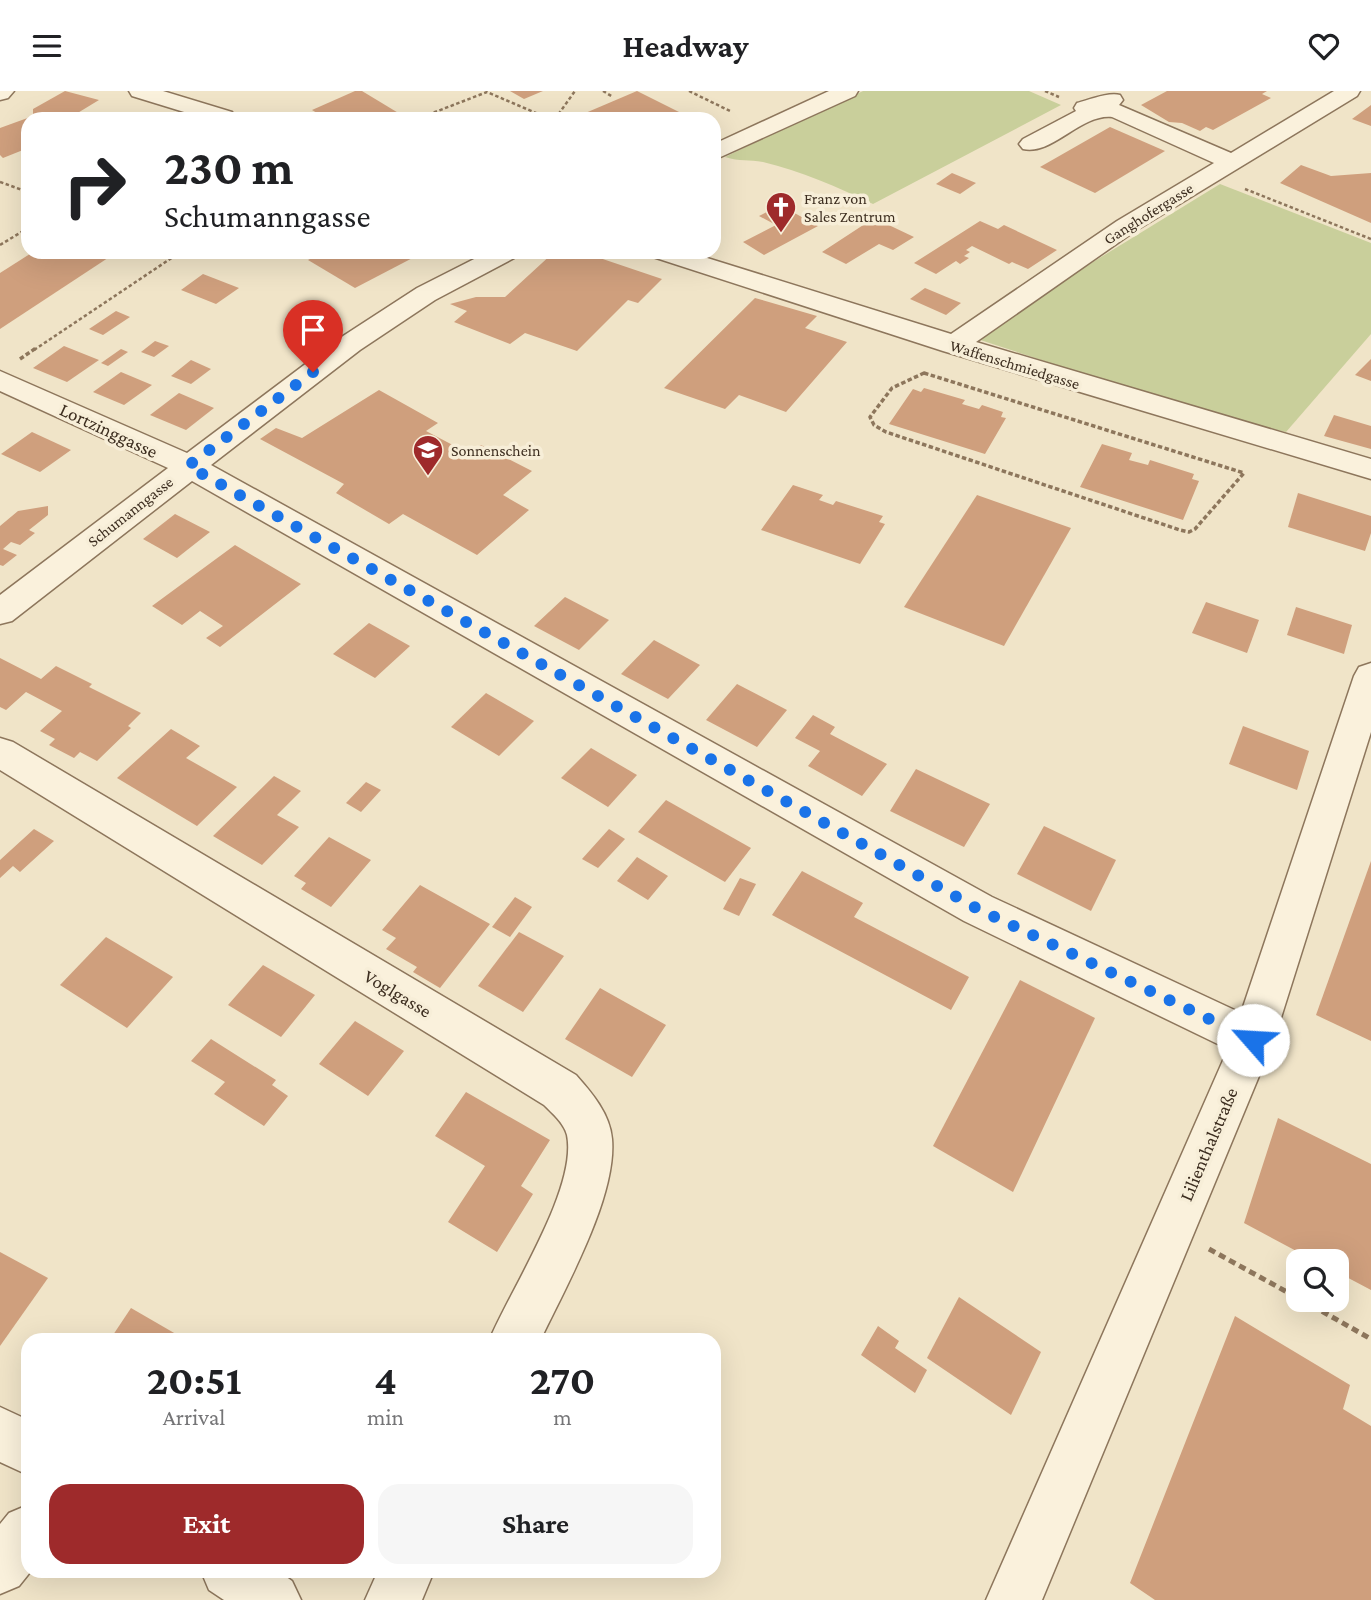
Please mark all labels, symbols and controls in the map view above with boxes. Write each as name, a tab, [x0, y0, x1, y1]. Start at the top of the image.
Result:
icon: menu	[28, 27, 66, 65]
icon: heart	[1305, 27, 1343, 65]
text: Headway	[623, 28, 748, 64]
icon: right	[49, 140, 140, 231]
text: 230 m	[164, 140, 294, 195]
street label: Ganghofergasse	[1100, 179, 1197, 249]
church icon: Franz von Sales Zentrum	[764, 190, 798, 234]
place label: Franz von Sales Zentrum	[804, 190, 896, 225]
text: Schumanngasse	[164, 198, 370, 234]
pin	[283, 300, 343, 372]
icon: arrive	[294, 311, 332, 349]
street label: Waffenschmiedgasse	[948, 337, 1082, 393]
street label: Lortzinggasse	[57, 399, 161, 462]
school or university icon: Sonnenschein	[411, 433, 445, 477]
place label: Sonnenschein	[451, 442, 541, 459]
street label: Schumanngasse	[84, 473, 177, 551]
street label: Voglgasse	[360, 965, 435, 1022]
position arrow	[1216, 1003, 1290, 1077]
street label: Lilienthalstraße	[1175, 1084, 1242, 1204]
map controls	[1286, 1249, 1349, 1312]
button: search	[1286, 1249, 1349, 1312]
text: 20:51	[147, 1356, 241, 1403]
text: 4	[374, 1356, 397, 1403]
text: 270	[530, 1356, 595, 1403]
text: Arrival	[163, 1404, 225, 1430]
text: min	[367, 1404, 404, 1430]
text: m	[553, 1404, 572, 1430]
button: Exit	[49, 1484, 364, 1564]
button: Share	[378, 1484, 693, 1564]

